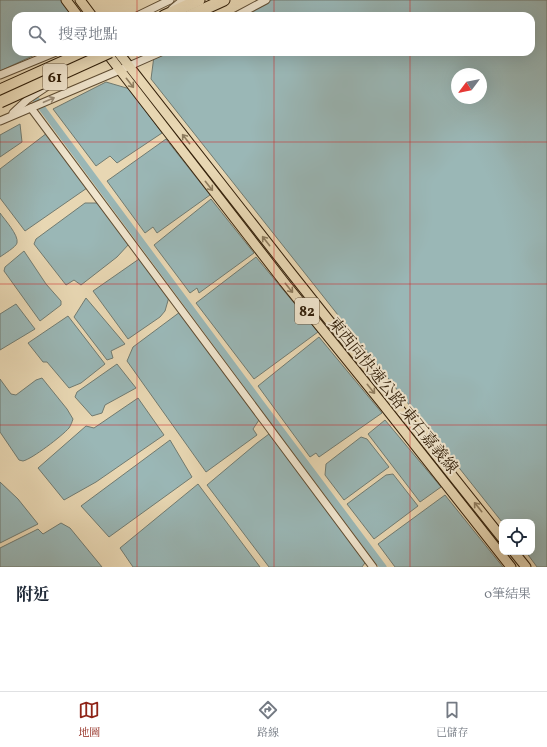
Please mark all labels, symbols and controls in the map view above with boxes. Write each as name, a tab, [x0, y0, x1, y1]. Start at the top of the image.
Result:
search box	[12, 12, 535, 56]
icon: search	[26, 23, 48, 45]
text: 搜尋地點	[58, 25, 118, 46]
road number: 61	[43, 64, 67, 90]
north arrow	[451, 68, 487, 104]
one-way arrow	[126, 77, 134, 88]
one-way arrow	[42, 96, 54, 104]
one-way arrow	[181, 133, 190, 144]
one-way arrow	[205, 180, 214, 191]
one-way arrow	[261, 236, 270, 247]
one-way arrow	[285, 283, 293, 294]
road number: 82	[295, 298, 319, 324]
street label: 東西向快速公路 東石嘉義線	[322, 313, 462, 479]
one-way arrow	[366, 384, 375, 395]
one-way arrow	[473, 502, 482, 513]
map controls	[499, 519, 535, 555]
button: locate	[499, 519, 535, 555]
text: 附近	[16, 584, 50, 607]
text: 0筆結果	[484, 586, 531, 604]
tab: 地圖	[78, 699, 100, 741]
tab: 路線	[257, 699, 279, 741]
tab: 已儲存	[436, 699, 469, 741]

